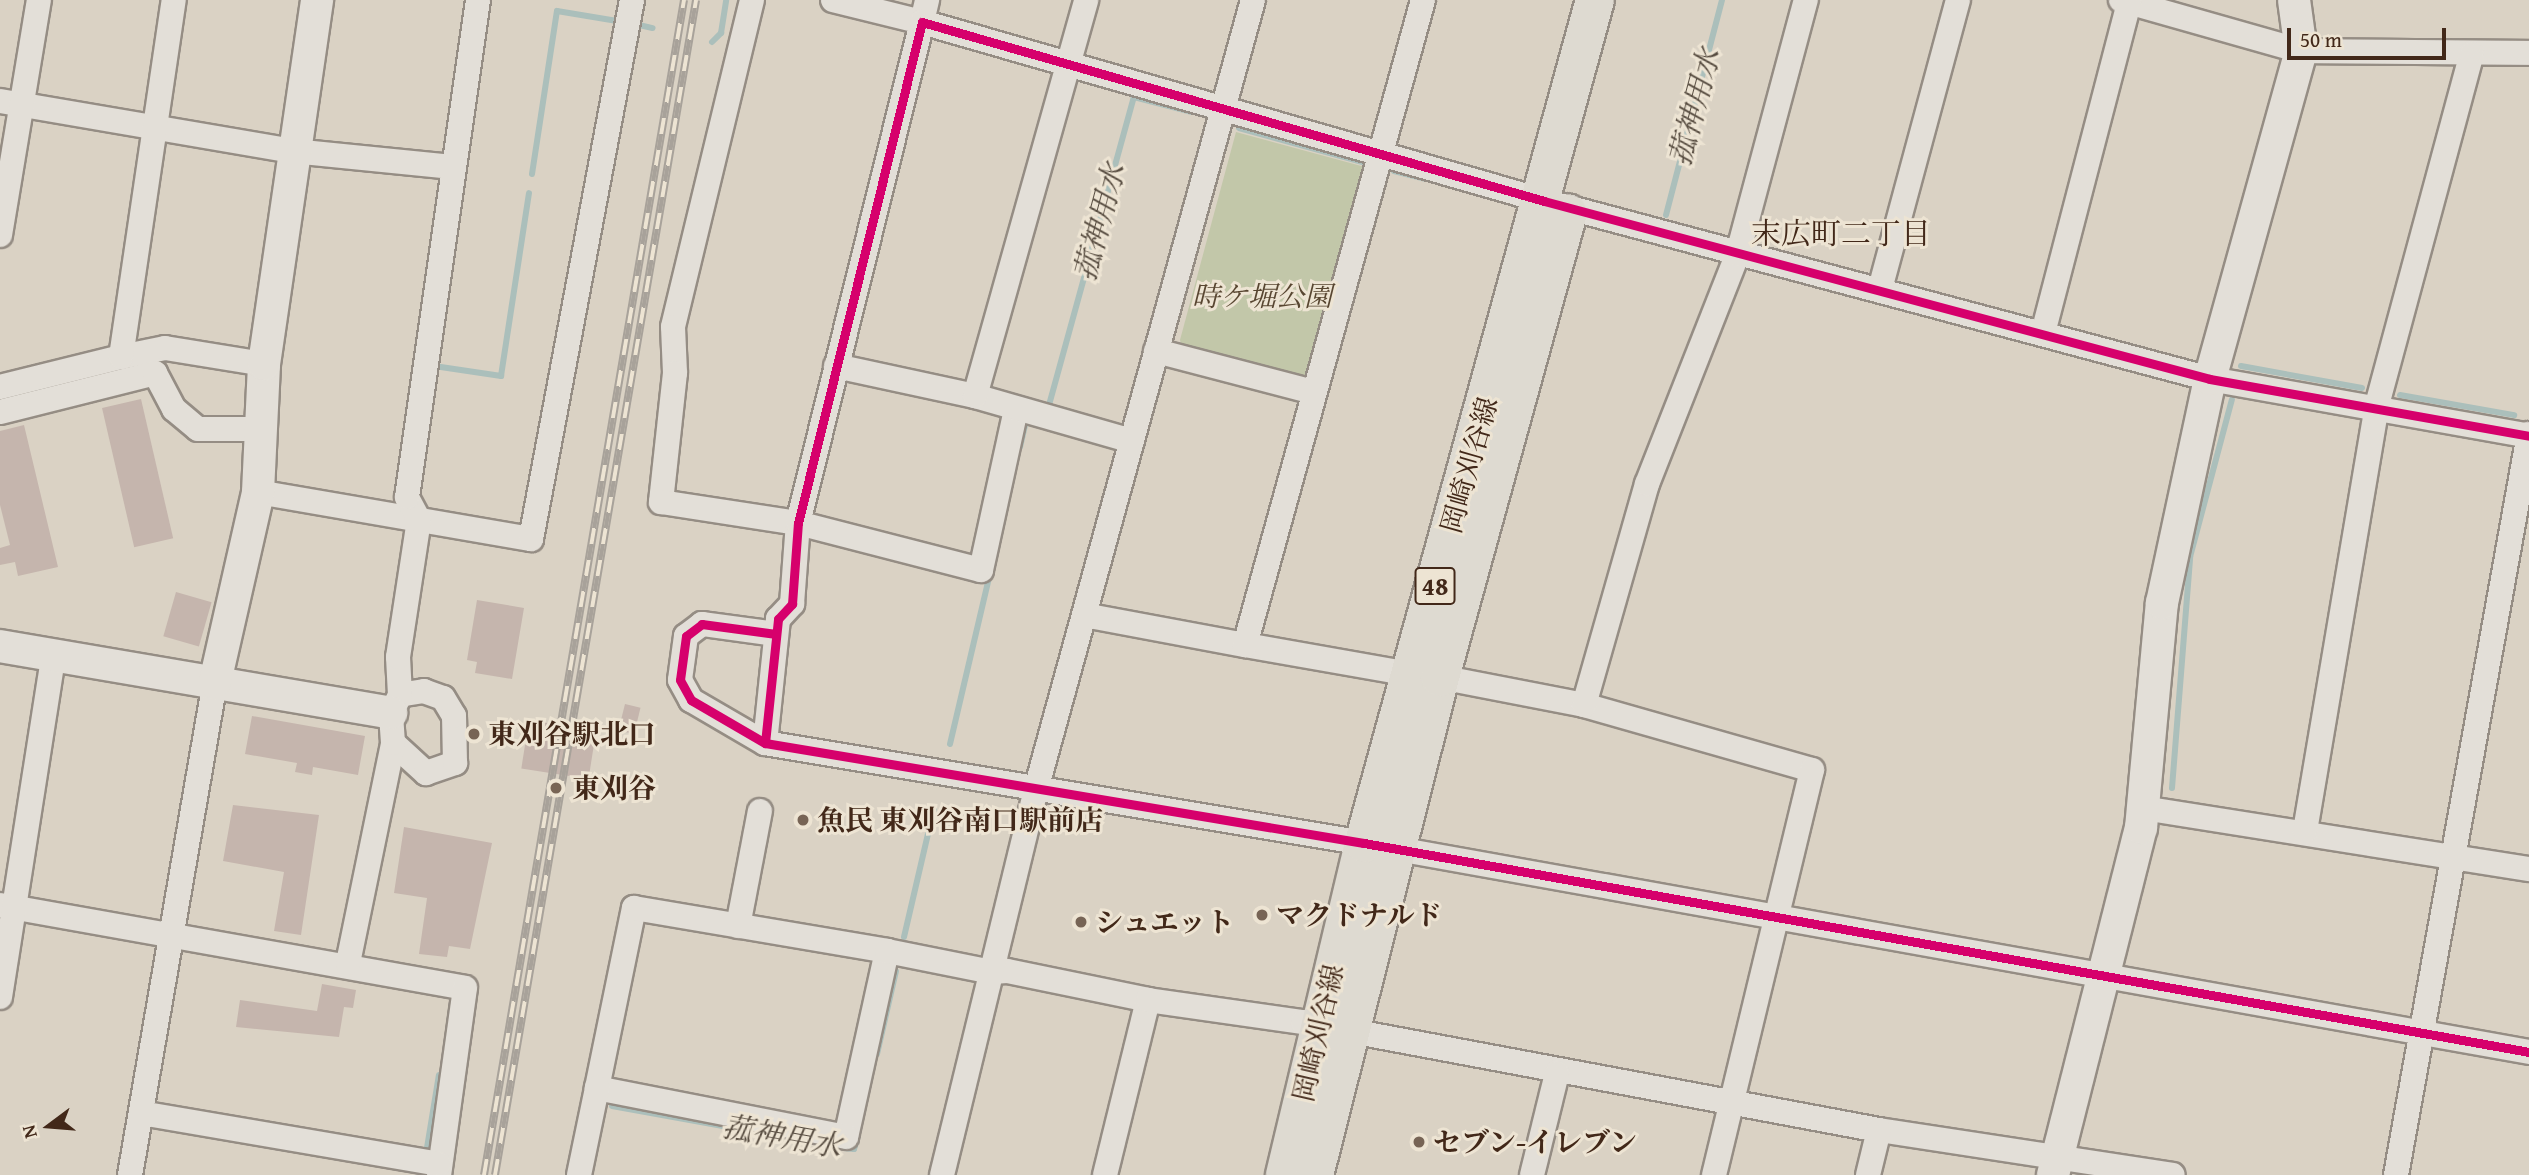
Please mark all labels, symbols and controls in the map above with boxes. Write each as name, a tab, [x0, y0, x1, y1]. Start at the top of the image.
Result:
scale bar	[2291, 14, 2450, 58]
text: 50 m	[2300, 24, 2342, 55]
water label: 菰神用水	[1661, 44, 1727, 170]
water label: 菰神用水	[1066, 159, 1132, 285]
district label: 末広町二丁目	[1751, 215, 1931, 251]
park label: 時ケ堀公園	[1192, 279, 1332, 313]
street label: 岡崎刈谷線	[1434, 393, 1504, 537]
road number: 48	[1414, 564, 1456, 608]
place label: 東刈谷駅北口	[488, 717, 656, 751]
marker: 東刈谷駅北口	[466, 726, 482, 742]
place label: 東刈谷	[572, 771, 656, 805]
marker: 東刈谷	[546, 778, 566, 798]
place label: 魚民 東刈谷南口駅前店	[817, 803, 1103, 837]
marker: 魚民 東刈谷南口駅前店	[795, 812, 811, 828]
place label: マクドナルド	[1276, 898, 1444, 932]
place label: シュエット	[1095, 905, 1235, 939]
marker: マクドナルド	[1254, 907, 1270, 923]
marker: シュエット	[1073, 914, 1089, 930]
street label: 岡崎刈谷線	[1286, 961, 1350, 1105]
north arrow	[14, 1091, 84, 1161]
water label: 菰神用水	[720, 1108, 844, 1164]
text: N	[14, 1122, 44, 1142]
place label: セブン-イレブン	[1433, 1125, 1639, 1159]
marker: セブン-イレブン	[1411, 1134, 1427, 1150]

